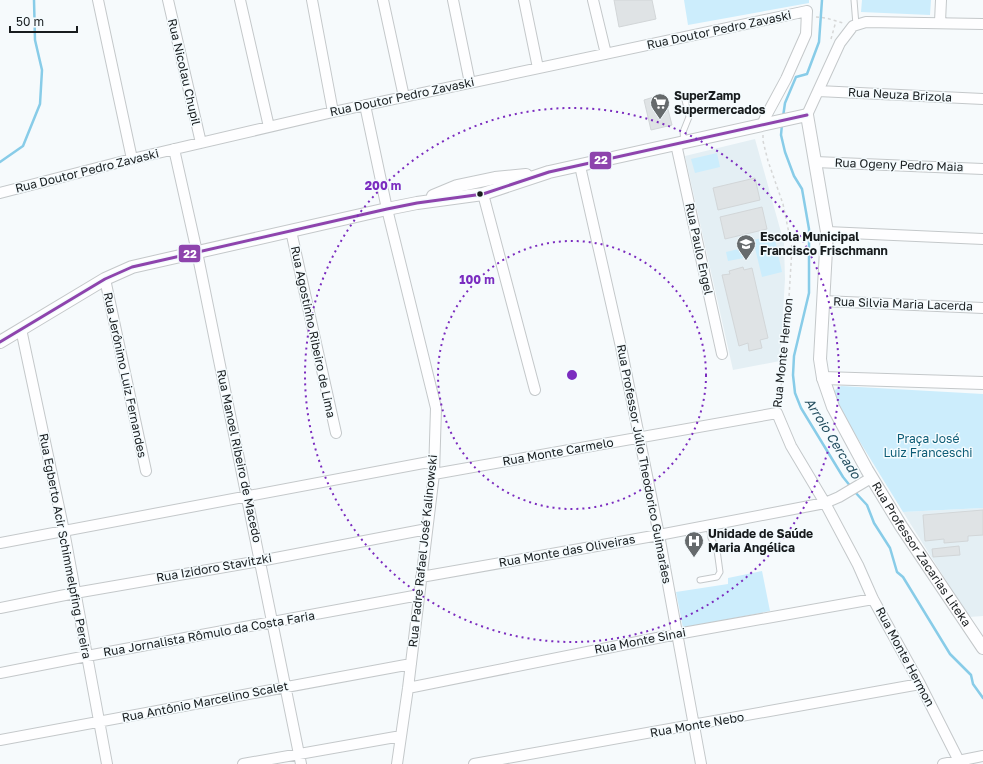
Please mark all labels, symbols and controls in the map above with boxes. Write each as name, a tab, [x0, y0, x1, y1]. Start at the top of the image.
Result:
street label: Rua Doutor Pedro Zavaski	[645, 7, 793, 52]
scale bar	[10, 8, 77, 34]
text: 50 m	[16, 14, 44, 29]
street label: Rua Nicolau Chupil	[165, 17, 204, 127]
street label: Rua Doutor Pedro Zavaski	[328, 74, 476, 119]
street label: Rua Neuza Brizola	[848, 84, 952, 105]
place label: SuperZamp Supermercados	[674, 88, 766, 117]
supermarket icon: SuperZamp Supermercados	[649, 92, 671, 120]
street label: Rua Doutor Pedro Zavaski	[13, 145, 160, 196]
line badge: 22	[589, 151, 612, 170]
text: 22	[594, 153, 608, 166]
street label: Rua Ogeny Pedro Maia	[834, 155, 964, 174]
text: 200 m	[365, 178, 401, 193]
unlabelled marker	[475, 189, 485, 199]
street label: Rua Paulo Engel	[682, 202, 717, 296]
place label: Escola Municipal Francisco Frischmann	[760, 229, 888, 258]
school or university icon: Escola Municipal Francisco Frischmann	[735, 233, 757, 261]
line badge: 22	[178, 244, 201, 263]
street label: Rua Agostinho Ribeiro de Lima	[288, 245, 339, 419]
text: 22	[183, 247, 197, 260]
text: 100 m	[459, 272, 495, 287]
street label: Rua Jerônimo Luiz Fernandes	[101, 291, 150, 459]
street label: Rua Silvia Maria Lacerda	[833, 294, 973, 313]
street label: Rua Monte Hermon	[769, 297, 796, 409]
street label: Rua Professor Júlio Theodorico Guimarães	[614, 343, 675, 585]
street label: Rua Manoel Ribeiro de Macedo	[214, 368, 265, 544]
centre of rings	[565, 368, 579, 382]
water label: Arroio Cercado	[802, 394, 865, 483]
park label: Praça José Luiz Franceschi	[883, 431, 973, 460]
street label: Rua Egberto Acir Schimmelpfing Pereira	[36, 432, 95, 660]
street label: Rua Monte Carmelo	[501, 434, 615, 469]
street label: Rua Padre Rafael José Kalinowski	[405, 454, 440, 648]
street label: Rua Professor Zacarias Liteka	[869, 479, 974, 629]
place label: Unidade de Saúde Maria Angélica	[708, 526, 813, 555]
hospital icon: Unidade de Saúde Maria Angélica	[683, 530, 705, 558]
street label: Rua Monte das Oliveiras	[497, 531, 636, 570]
street label: Rua Izidoro Stavitzki	[155, 550, 273, 585]
street label: Rua Monte Hermon	[873, 604, 938, 709]
street label: Rua Jornalista Rômulo da Costa Faria	[102, 607, 316, 660]
street label: Rua Monte Sinai	[593, 624, 687, 657]
street label: Rua Antônio Marcelino Scalet	[120, 678, 290, 725]
street label: Rua Monte Nebo	[649, 709, 745, 740]

